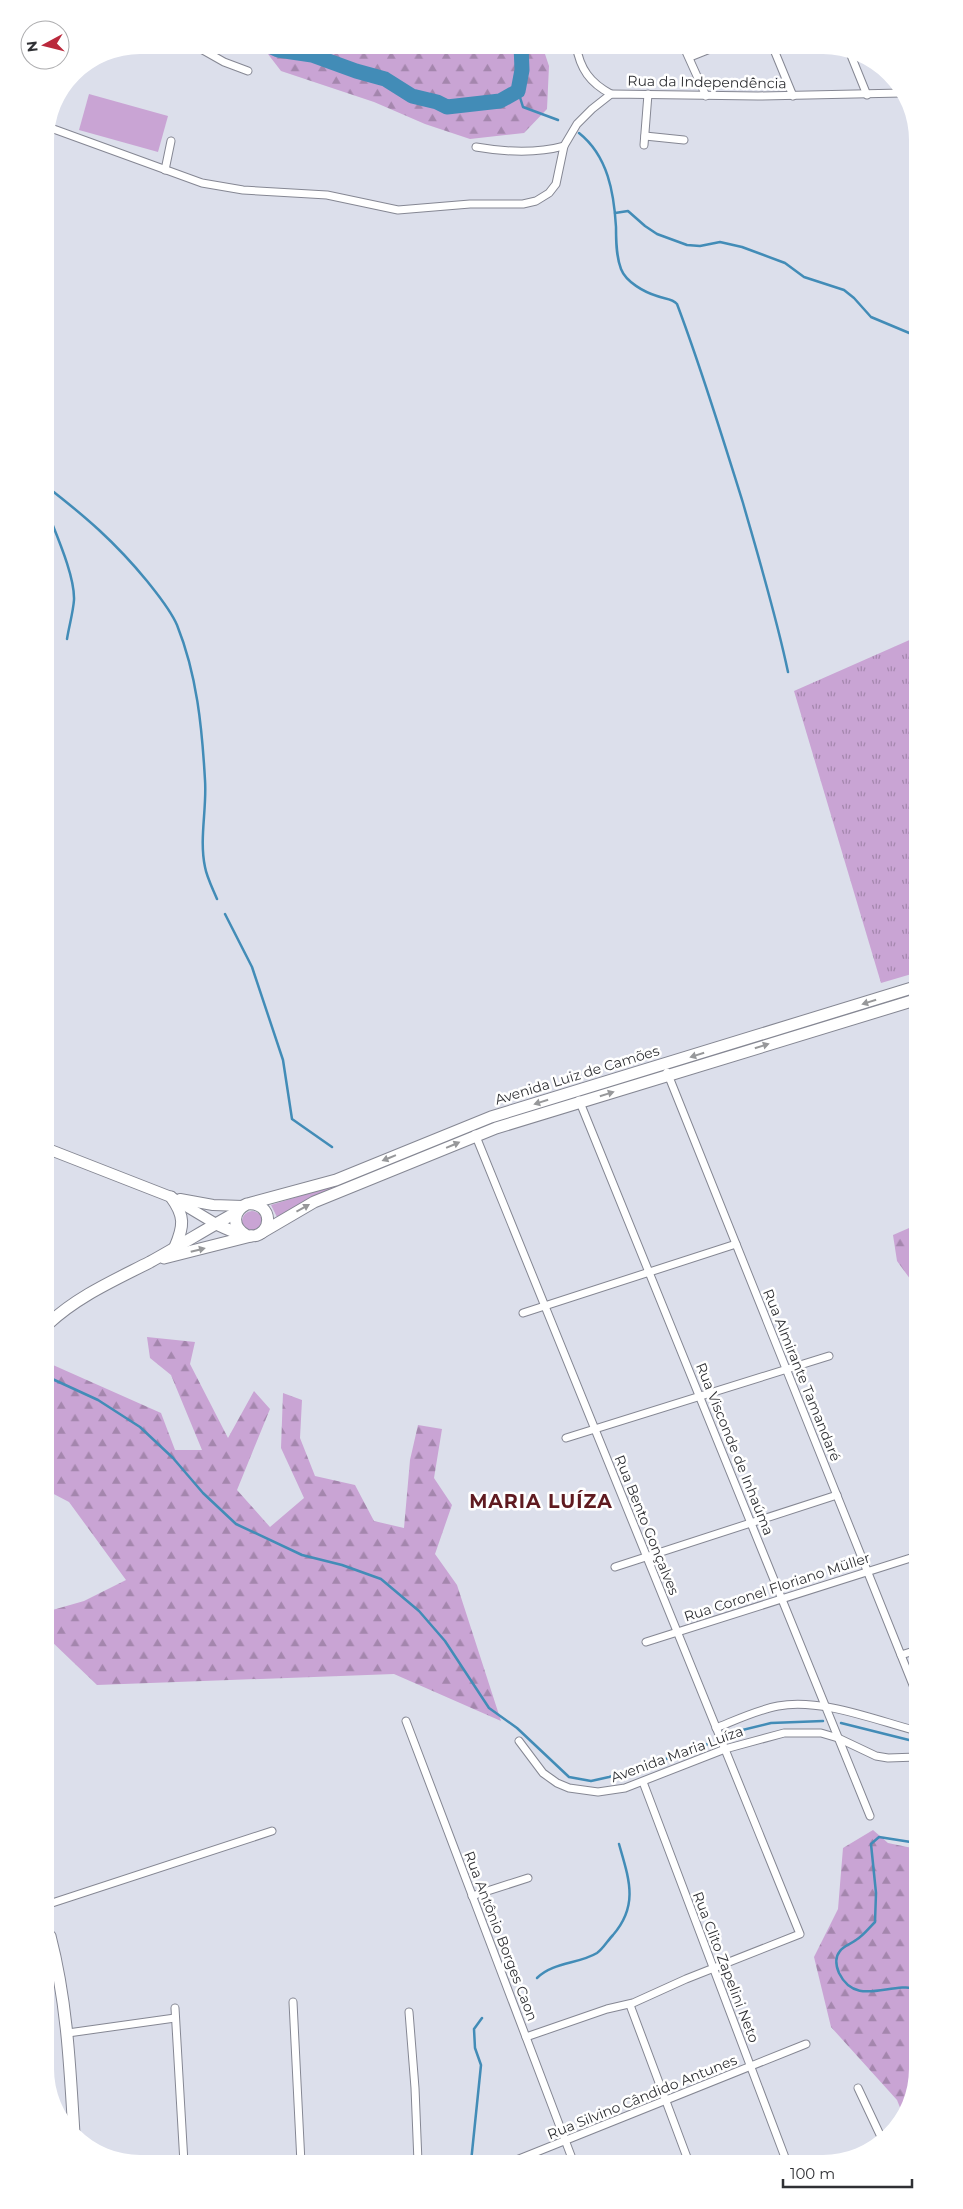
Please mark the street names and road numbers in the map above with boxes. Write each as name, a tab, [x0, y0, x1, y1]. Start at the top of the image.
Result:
street label: Rua da Independência	[627, 72, 787, 92]
street label: Avenida Luiz de Camões	[493, 1041, 662, 1109]
street label: Rua Almirante Tamandaré	[759, 1286, 845, 1464]
street label: Rua Visconde de Inhaúma	[692, 1360, 778, 1538]
street label: Rua Bento Gonçalves	[611, 1452, 683, 1598]
street label: Rua Coronel Floriano Müller	[682, 1548, 873, 1626]
street label: Avenida Maria Luíza	[608, 1722, 746, 1786]
street label: Rua Antônio Borges Caon	[460, 1849, 542, 2023]
street label: Rua Clito Zapelini Neto	[689, 1889, 763, 2045]
street label: Rua Silvino Cândido Antunes	[545, 2051, 740, 2143]

